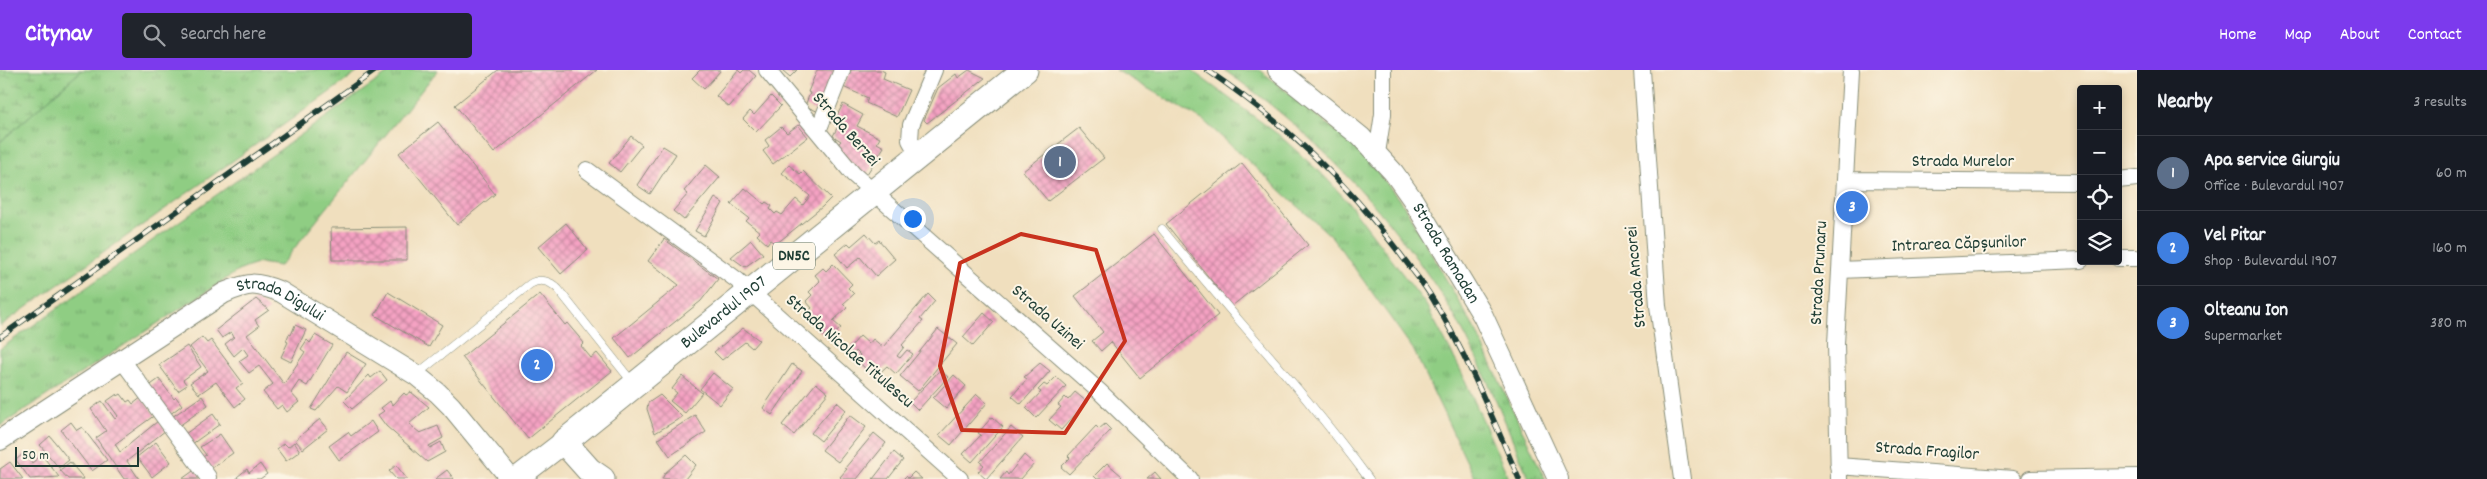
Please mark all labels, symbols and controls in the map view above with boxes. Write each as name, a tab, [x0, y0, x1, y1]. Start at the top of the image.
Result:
search box	[122, 13, 472, 58]
text: Citynav	[25, 18, 92, 52]
icon: search	[140, 21, 168, 49]
text: Search here	[180, 22, 266, 49]
text: Home	[2219, 23, 2256, 48]
text: Map	[2284, 23, 2312, 48]
text: About	[2340, 23, 2380, 48]
text: Contact	[2408, 23, 2462, 48]
map controls	[2077, 85, 2122, 265]
button: +	[2077, 85, 2122, 130]
street label: Strada Berzei	[805, 87, 885, 173]
text: Nearby	[2157, 88, 2212, 118]
text: 3 results	[2413, 91, 2467, 114]
button: −	[2077, 130, 2122, 175]
pin: 1	[1044, 143, 1076, 181]
text: Apa service Giurgiu	[2204, 148, 2340, 175]
street label: Strada Murelor	[1912, 150, 2015, 175]
text: 1	[2171, 162, 2175, 185]
text: 60 m	[2436, 162, 2467, 185]
button: locate	[2077, 175, 2122, 220]
text: Office · Bulevardul 1907	[2204, 175, 2344, 198]
pin: 3	[1836, 188, 1868, 226]
street label: Strada Ramadan	[1405, 198, 1485, 309]
your location	[900, 206, 926, 232]
street label: Strada Prunaru	[1805, 220, 1835, 326]
button: layers	[2077, 220, 2122, 265]
text: Vel Pitar	[2204, 223, 2265, 250]
street label: Strada Ancorei	[1620, 225, 1654, 329]
street label: Intrarea Căpșunilor	[1891, 230, 2027, 260]
text: 2	[2170, 237, 2177, 260]
text: 160 m	[2432, 237, 2467, 260]
road number: DN5C	[773, 242, 815, 270]
text: Shop · Bulevardul 1907	[2204, 250, 2337, 273]
street label: Bulevardul 1907	[675, 270, 773, 355]
street label: Strada Digului	[233, 272, 329, 328]
street label: Strada Uzinei	[1005, 279, 1089, 357]
street label: Strada Nicolae Titulescu	[779, 289, 919, 415]
text: Olteanu Ion	[2204, 298, 2288, 325]
text: 3	[2169, 312, 2177, 335]
text: 380 m	[2430, 312, 2467, 335]
text: Supermarket	[2204, 325, 2282, 348]
pin: 2	[521, 346, 553, 384]
street label: Strada Fragilor	[1874, 436, 1980, 468]
scale bar	[15, 444, 139, 467]
text: 50 m	[22, 446, 49, 466]

